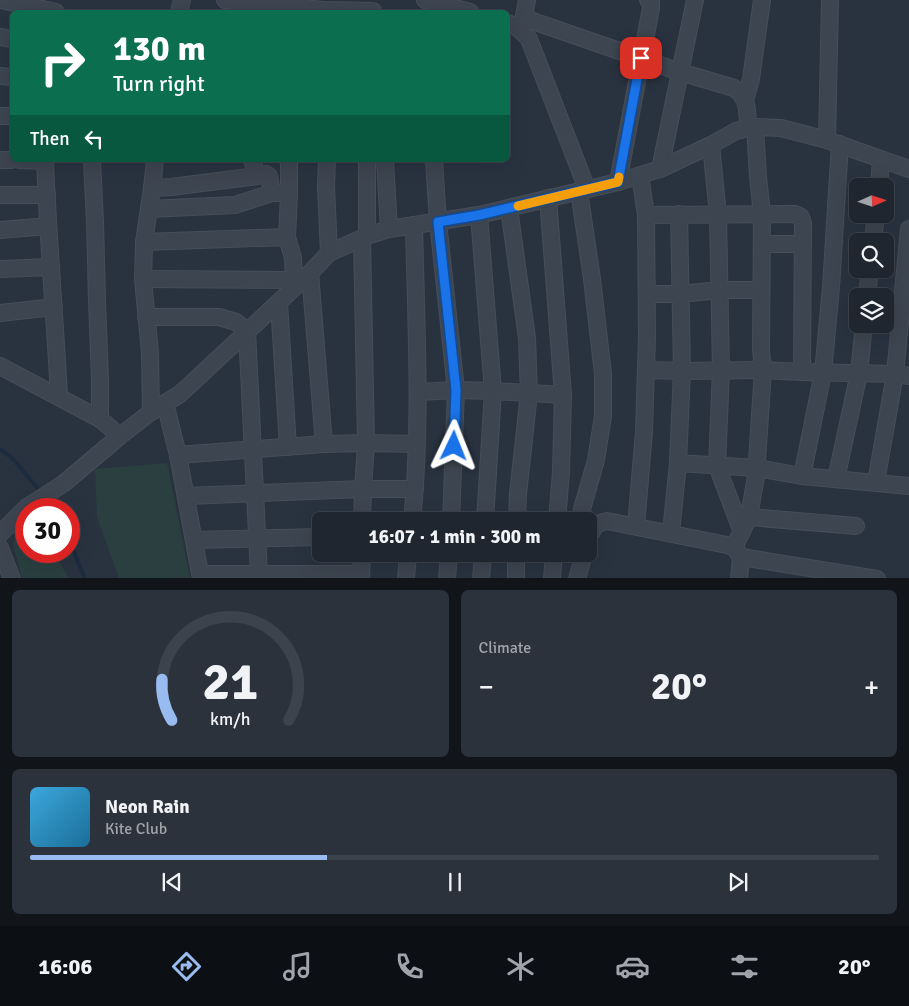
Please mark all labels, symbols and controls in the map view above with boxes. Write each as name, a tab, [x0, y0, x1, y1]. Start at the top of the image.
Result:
text: 130 m	[113, 27, 206, 70]
icon: right	[30, 30, 95, 95]
pin	[620, 37, 662, 79]
icon: arrive	[627, 44, 655, 72]
text: Turn right	[113, 70, 205, 97]
icon: left	[80, 125, 108, 153]
text: Then	[30, 127, 70, 151]
north arrow	[849, 178, 894, 222]
map controls	[849, 178, 894, 333]
button: search	[849, 233, 894, 278]
button: layers	[849, 288, 894, 333]
position arrow	[427, 419, 479, 471]
speed limit sign: 30	[15, 498, 80, 563]
text: 16:07 · 1 min · 300 m	[368, 525, 541, 549]
text: Climate	[479, 638, 531, 658]
text: 21	[202, 650, 258, 714]
text: 20°	[651, 663, 707, 710]
text: −	[479, 670, 494, 704]
text: +	[864, 670, 879, 704]
text: km/h	[210, 708, 250, 730]
text: Neon Rain	[105, 795, 190, 819]
text: Kite Club	[105, 819, 167, 839]
icon: previous	[158, 868, 186, 896]
icon: pause	[441, 868, 469, 896]
icon: next	[724, 868, 752, 896]
icon: directions	[169, 949, 204, 984]
icon: music	[280, 949, 315, 984]
icon: phone	[392, 949, 427, 984]
icon: climate	[503, 949, 538, 984]
icon: car	[615, 949, 650, 984]
icon: filters	[727, 949, 762, 984]
text: 16:06	[38, 953, 92, 980]
text: 20°	[838, 953, 871, 980]

